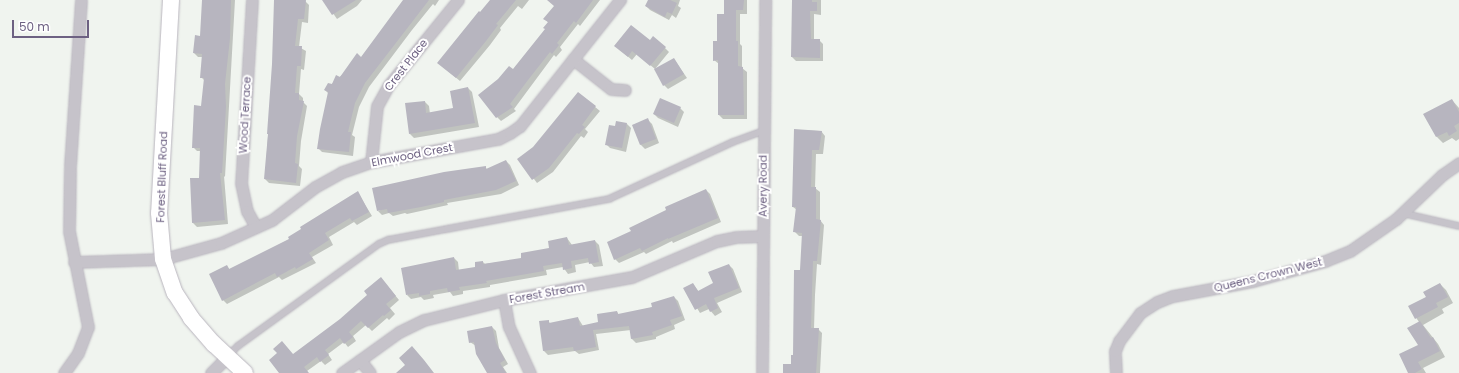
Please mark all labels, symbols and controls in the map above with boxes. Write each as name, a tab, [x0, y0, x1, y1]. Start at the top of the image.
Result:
scale bar	[14, 12, 91, 38]
text: 50 m	[19, 18, 50, 35]
street label: Crest Place	[382, 36, 430, 94]
street label: Wood Terrace	[236, 76, 254, 154]
street label: Forest Bluff Road	[154, 131, 170, 223]
street label: Elmwood Crest	[370, 141, 454, 169]
street label: Avery Road	[756, 155, 770, 217]
street label: Queens Crown West	[1213, 255, 1323, 295]
street label: Forest Stream	[508, 280, 586, 306]

